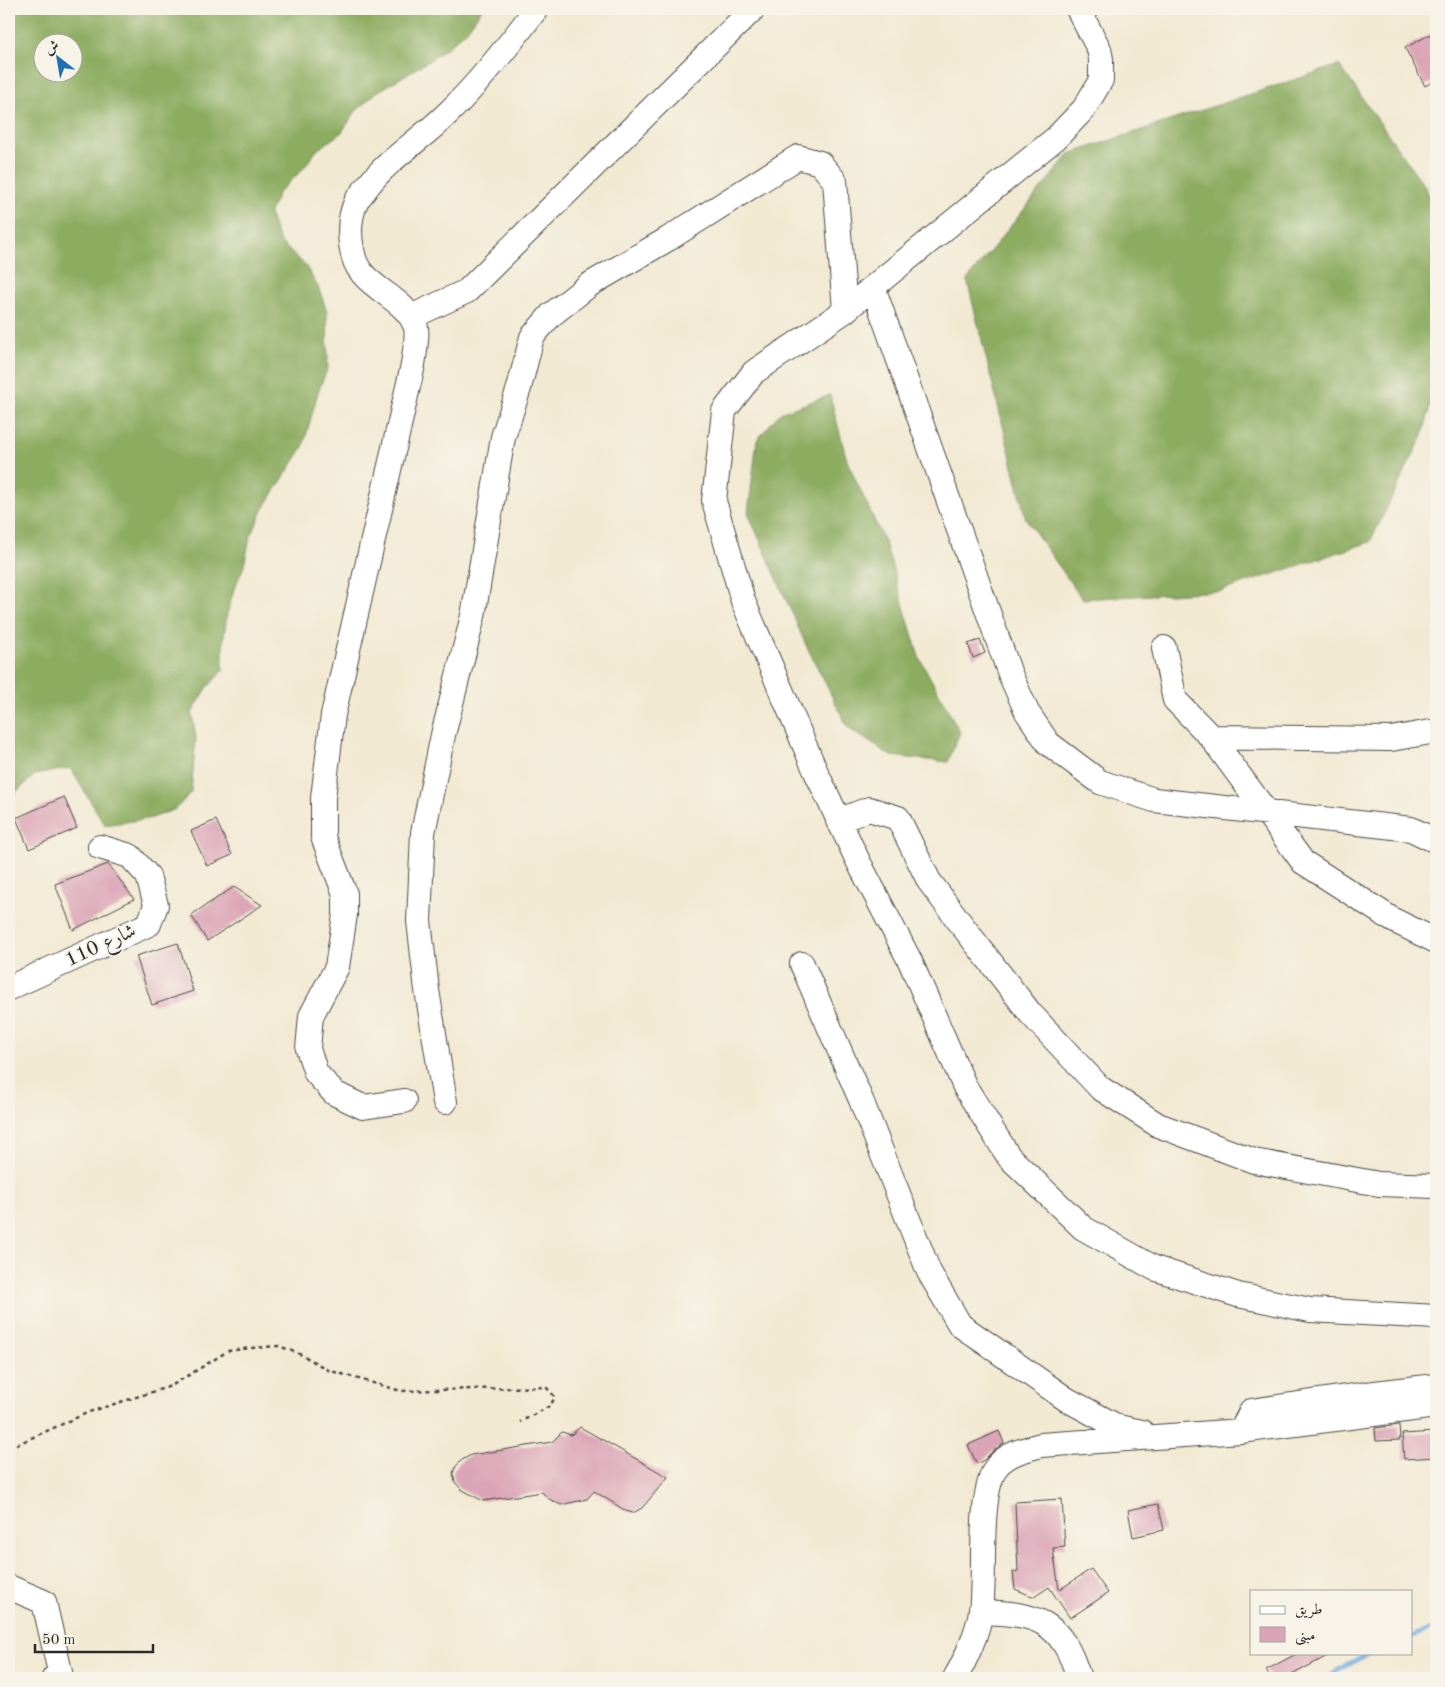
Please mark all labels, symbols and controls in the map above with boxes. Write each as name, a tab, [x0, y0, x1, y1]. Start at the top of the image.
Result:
north arrow	[32, 32, 82, 82]
text: ش	[42, 38, 61, 57]
street label: شارع 110	[63, 921, 142, 976]
legend	[1250, 1590, 1412, 1654]
text: طريق	[1295, 1603, 1322, 1619]
scale bar	[35, 1622, 152, 1654]
text: مبنى	[1295, 1629, 1315, 1646]
text: 50 m	[42, 1633, 76, 1648]

